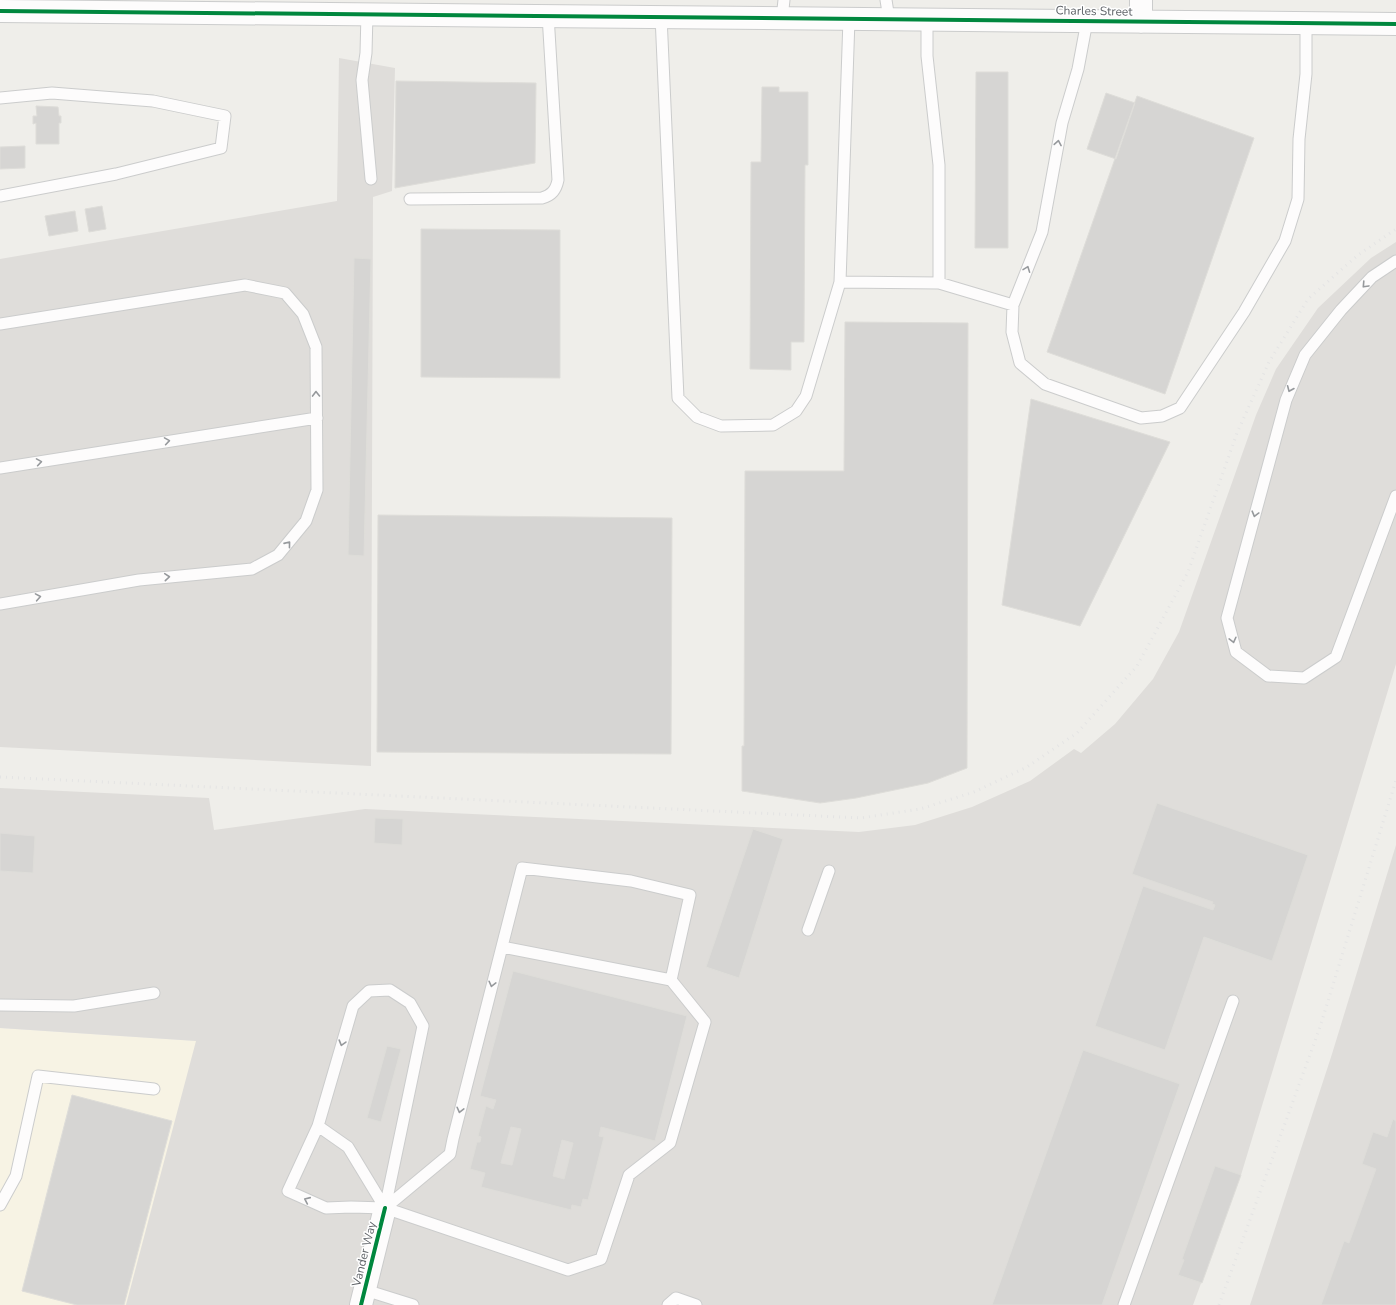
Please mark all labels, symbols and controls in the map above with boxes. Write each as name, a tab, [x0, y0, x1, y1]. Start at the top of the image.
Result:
street label: Charles Street	[1055, 2, 1133, 20]
one-way arrow	[1053, 140, 1062, 146]
one-way arrow	[1023, 265, 1031, 272]
one-way arrow	[1363, 280, 1370, 287]
one-way arrow	[1287, 386, 1295, 393]
one-way arrow	[312, 391, 320, 397]
one-way arrow	[164, 437, 170, 446]
one-way arrow	[35, 458, 42, 466]
one-way arrow	[1251, 510, 1260, 517]
one-way arrow	[283, 541, 290, 548]
one-way arrow	[164, 573, 170, 582]
one-way arrow	[35, 593, 42, 602]
one-way arrow	[1228, 636, 1237, 643]
one-way arrow	[489, 981, 497, 988]
one-way arrow	[338, 1040, 347, 1047]
one-way arrow	[456, 1107, 465, 1114]
one-way arrow	[304, 1197, 311, 1205]
street label: Vander Way	[348, 1219, 380, 1289]

